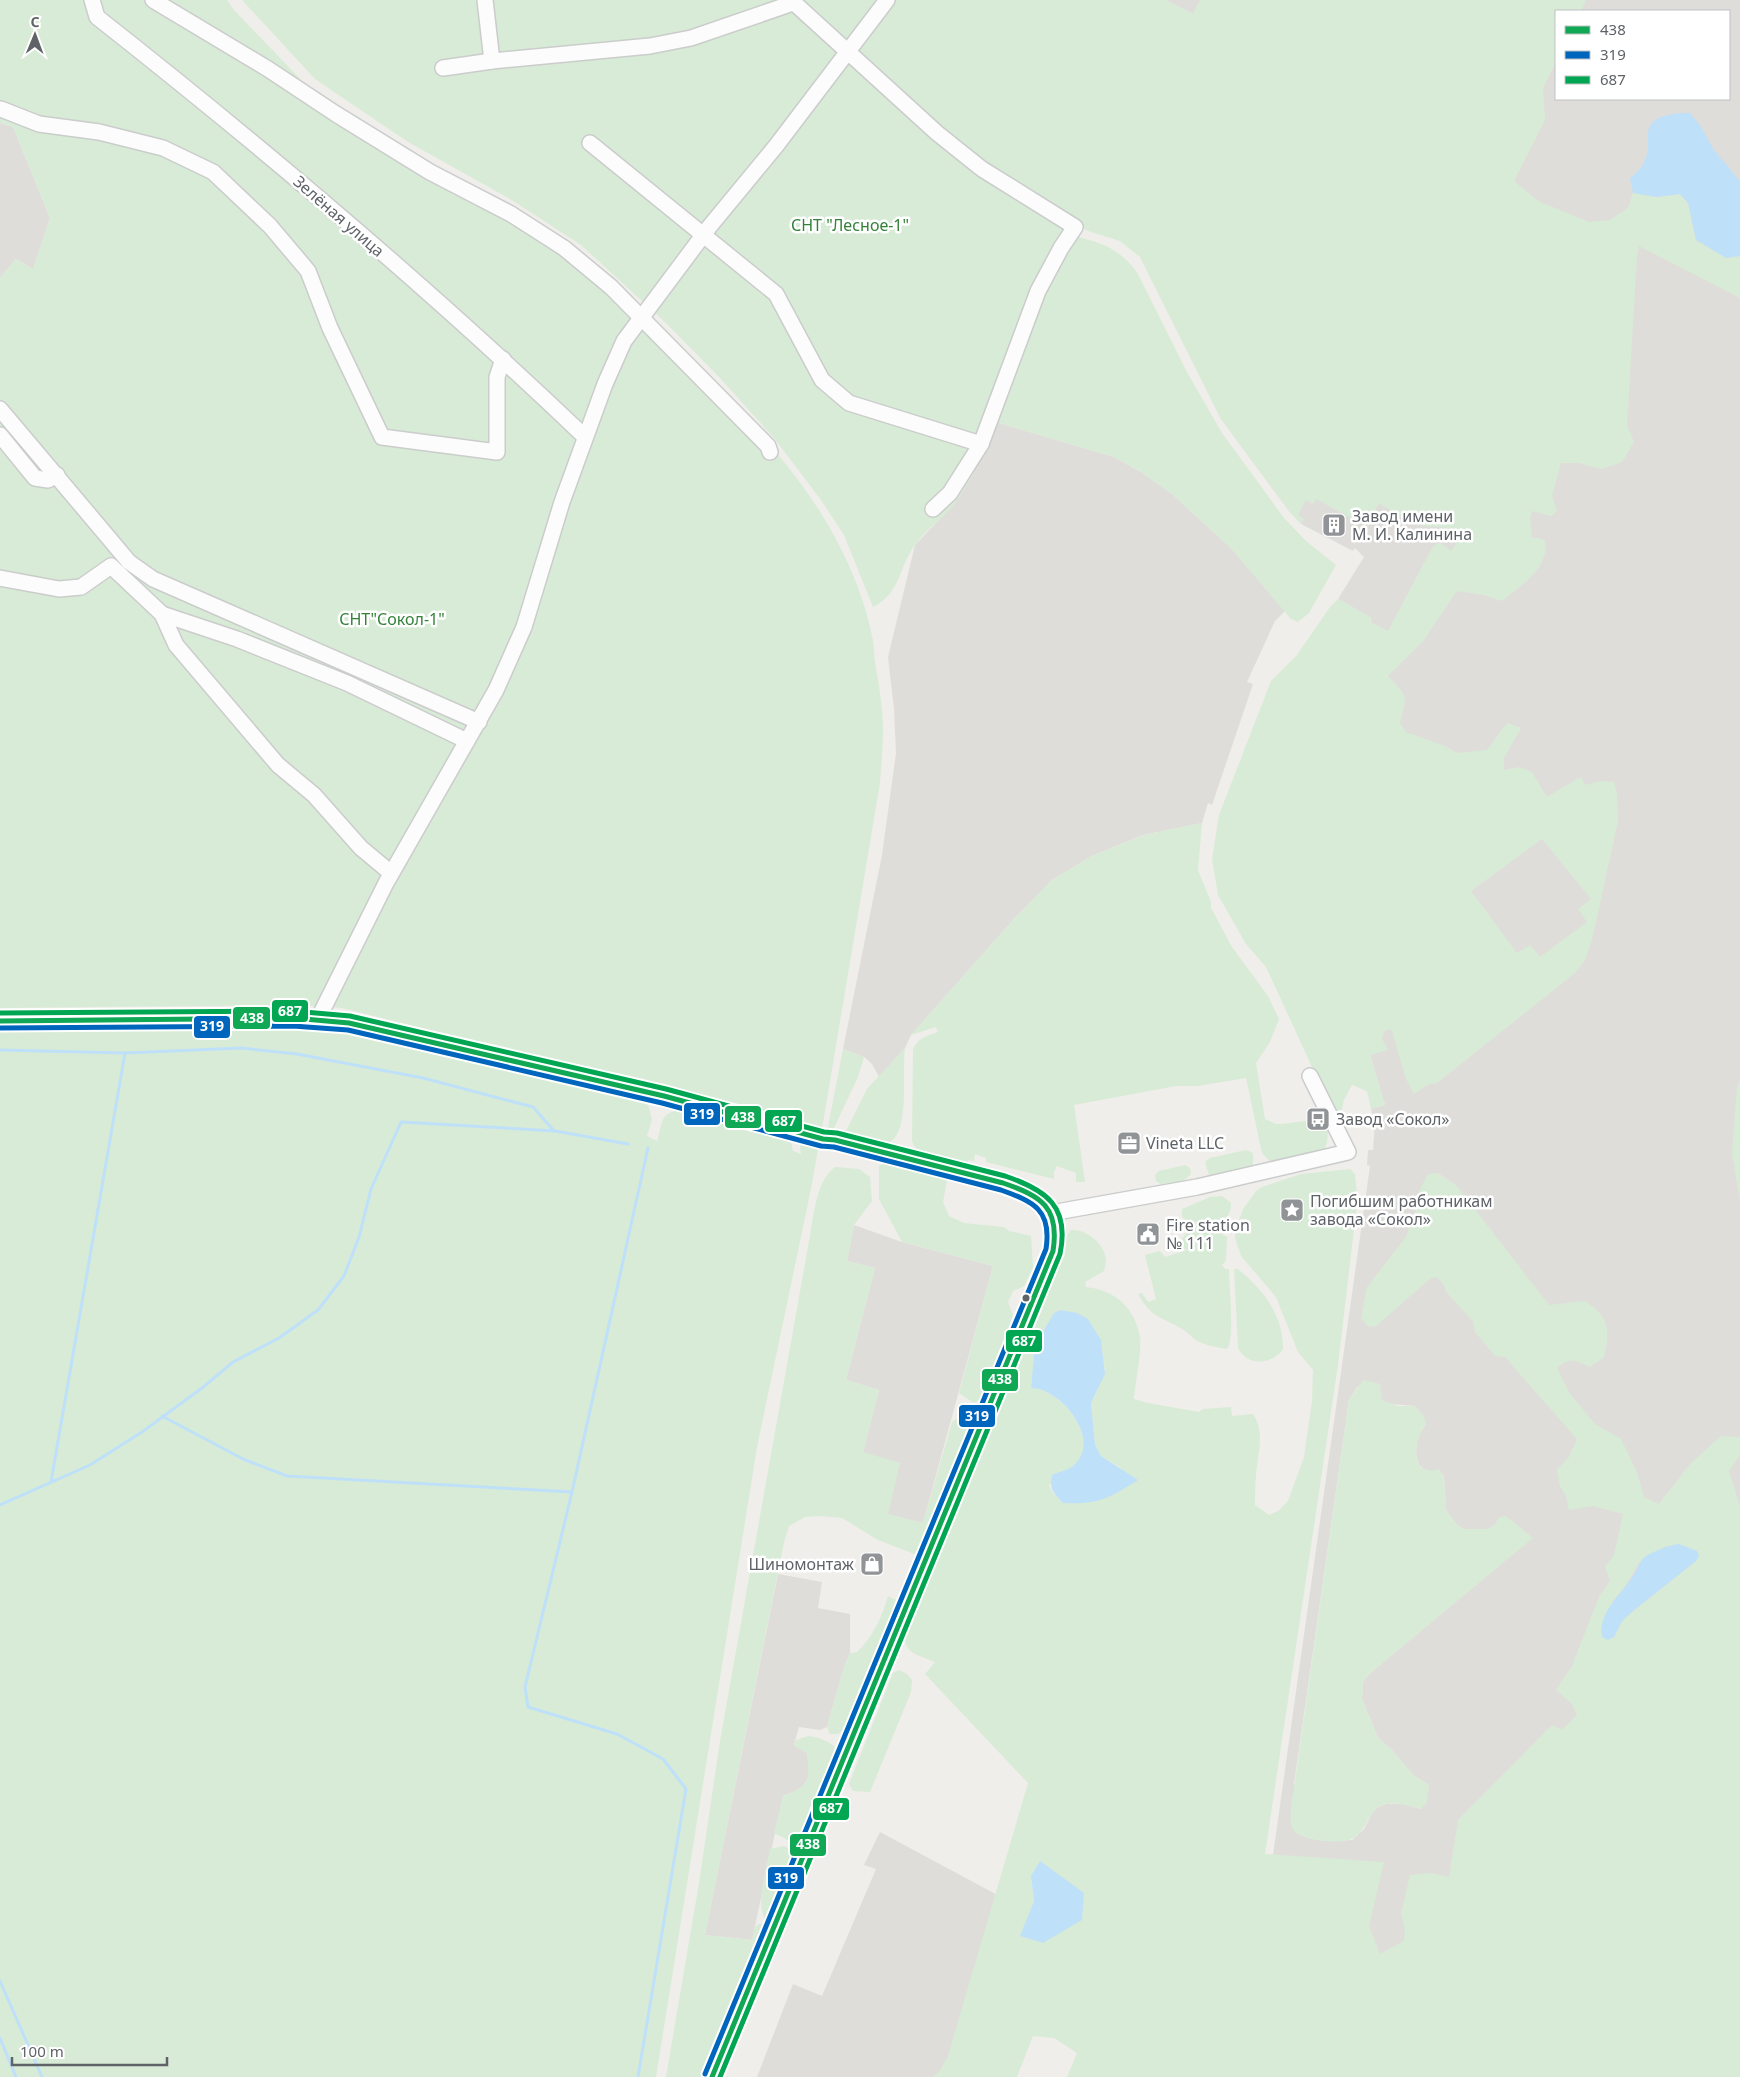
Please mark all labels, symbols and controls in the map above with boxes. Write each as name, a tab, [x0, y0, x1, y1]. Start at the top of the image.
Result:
north arrow	[10, 10, 60, 60]
legend	[1555, 10, 1730, 100]
text: С	[31, 12, 40, 31]
text: 438	[1600, 19, 1626, 39]
text: 319	[1600, 44, 1626, 64]
text: 687	[1600, 69, 1626, 89]
street label: Зелёная улица	[289, 170, 389, 262]
park label: СНТ "Лесное-1"	[791, 214, 909, 236]
place label: Завод имени М. И. Калинина	[1352, 505, 1472, 545]
building icon: Завод имени М. И. Калинина	[1321, 512, 1347, 538]
park label: СНТ"Сокол-1"	[339, 608, 445, 630]
line badge: 687	[271, 999, 309, 1023]
text: 687	[278, 1001, 302, 1020]
line badge: 438	[232, 1006, 271, 1030]
text: 438	[240, 1008, 264, 1027]
line badge: 319	[193, 1015, 231, 1039]
text: 319	[200, 1016, 224, 1035]
line badge: 319	[683, 1102, 721, 1126]
text: 319	[690, 1104, 714, 1123]
line badge: 438	[724, 1105, 762, 1129]
bus stop icon: Завод «Сокол»	[1305, 1106, 1331, 1132]
text: 438	[731, 1107, 755, 1126]
place label: Завод «Сокол»	[1336, 1108, 1449, 1130]
line badge: 687	[764, 1109, 803, 1133]
text: 687	[772, 1111, 796, 1130]
office icon: Vineta LLC	[1116, 1130, 1142, 1156]
place label: Vineta LLC	[1146, 1132, 1224, 1154]
place label: Погибшим работникам завода «Сокол»	[1310, 1190, 1493, 1230]
place icon: Погибшим работникам завода «Сокол»	[1279, 1197, 1305, 1223]
place label: Fire station № 111	[1166, 1214, 1250, 1254]
public building icon: Fire station № 111	[1135, 1221, 1161, 1247]
unlabelled marker	[1021, 1293, 1031, 1303]
line badge: 687	[1005, 1329, 1043, 1353]
text: 687	[1012, 1331, 1036, 1350]
line badge: 438	[981, 1368, 1019, 1392]
text: 438	[988, 1369, 1012, 1388]
line badge: 319	[958, 1404, 996, 1428]
text: 319	[965, 1406, 989, 1425]
shop icon: Шиномонтаж	[859, 1551, 885, 1577]
place label: Шиномонтаж	[748, 1553, 855, 1575]
line badge: 687	[812, 1797, 850, 1821]
text: 687	[819, 1798, 843, 1817]
line badge: 438	[789, 1833, 827, 1857]
text: 438	[796, 1834, 820, 1853]
line badge: 319	[767, 1866, 805, 1890]
text: 319	[774, 1868, 798, 1887]
scale bar	[12, 2034, 168, 2066]
text: 100 m	[20, 2041, 64, 2061]

